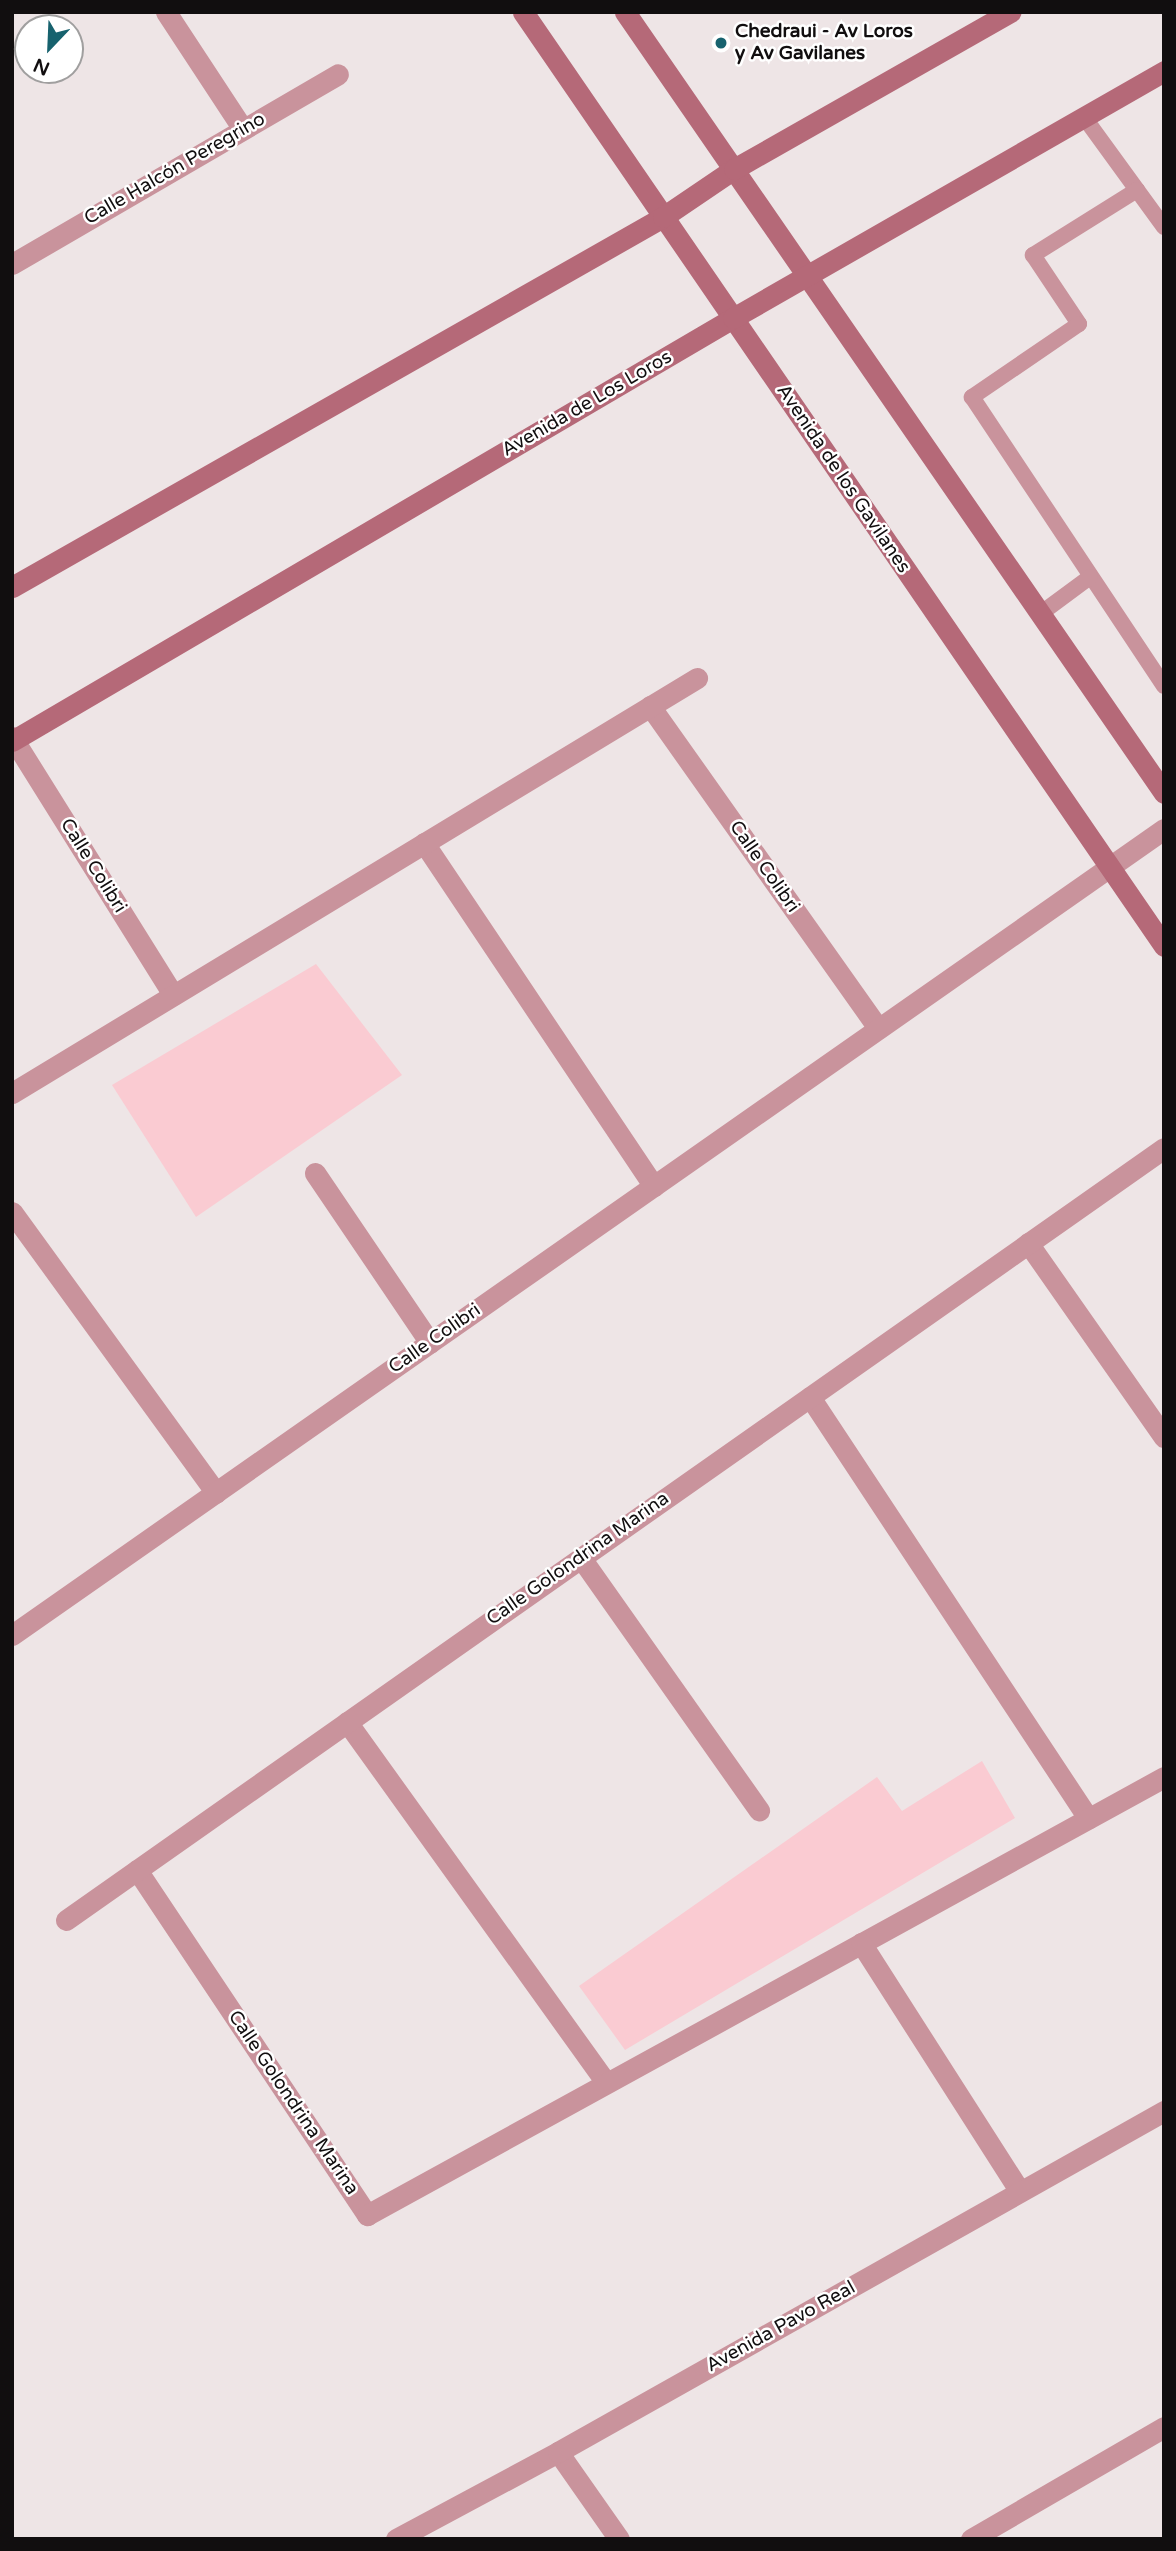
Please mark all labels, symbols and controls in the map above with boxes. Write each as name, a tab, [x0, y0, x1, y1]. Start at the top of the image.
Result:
north arrow	[14, 14, 84, 84]
place label: Chedraui - Av Loros y Av Gavilanes	[735, 21, 913, 65]
marker: Chedraui - Av Loros y Av Gavilanes	[713, 35, 729, 51]
text: N	[30, 53, 53, 80]
street label: Calle Halcón Peregrino	[81, 108, 269, 230]
street label: Avenida de Los Loros	[498, 346, 676, 462]
street label: Avenida de los Gavilanes	[771, 380, 915, 578]
street label: Calle Colibri	[55, 815, 131, 917]
street label: Calle Colibri	[724, 817, 804, 917]
street label: Calle Colibri	[385, 1299, 485, 1379]
street label: Calle Golondrina Marina	[482, 1487, 674, 1631]
street label: Calle Golondrina Marina	[223, 2007, 363, 2199]
street label: Avenida Pavo Real	[702, 2277, 860, 2377]

